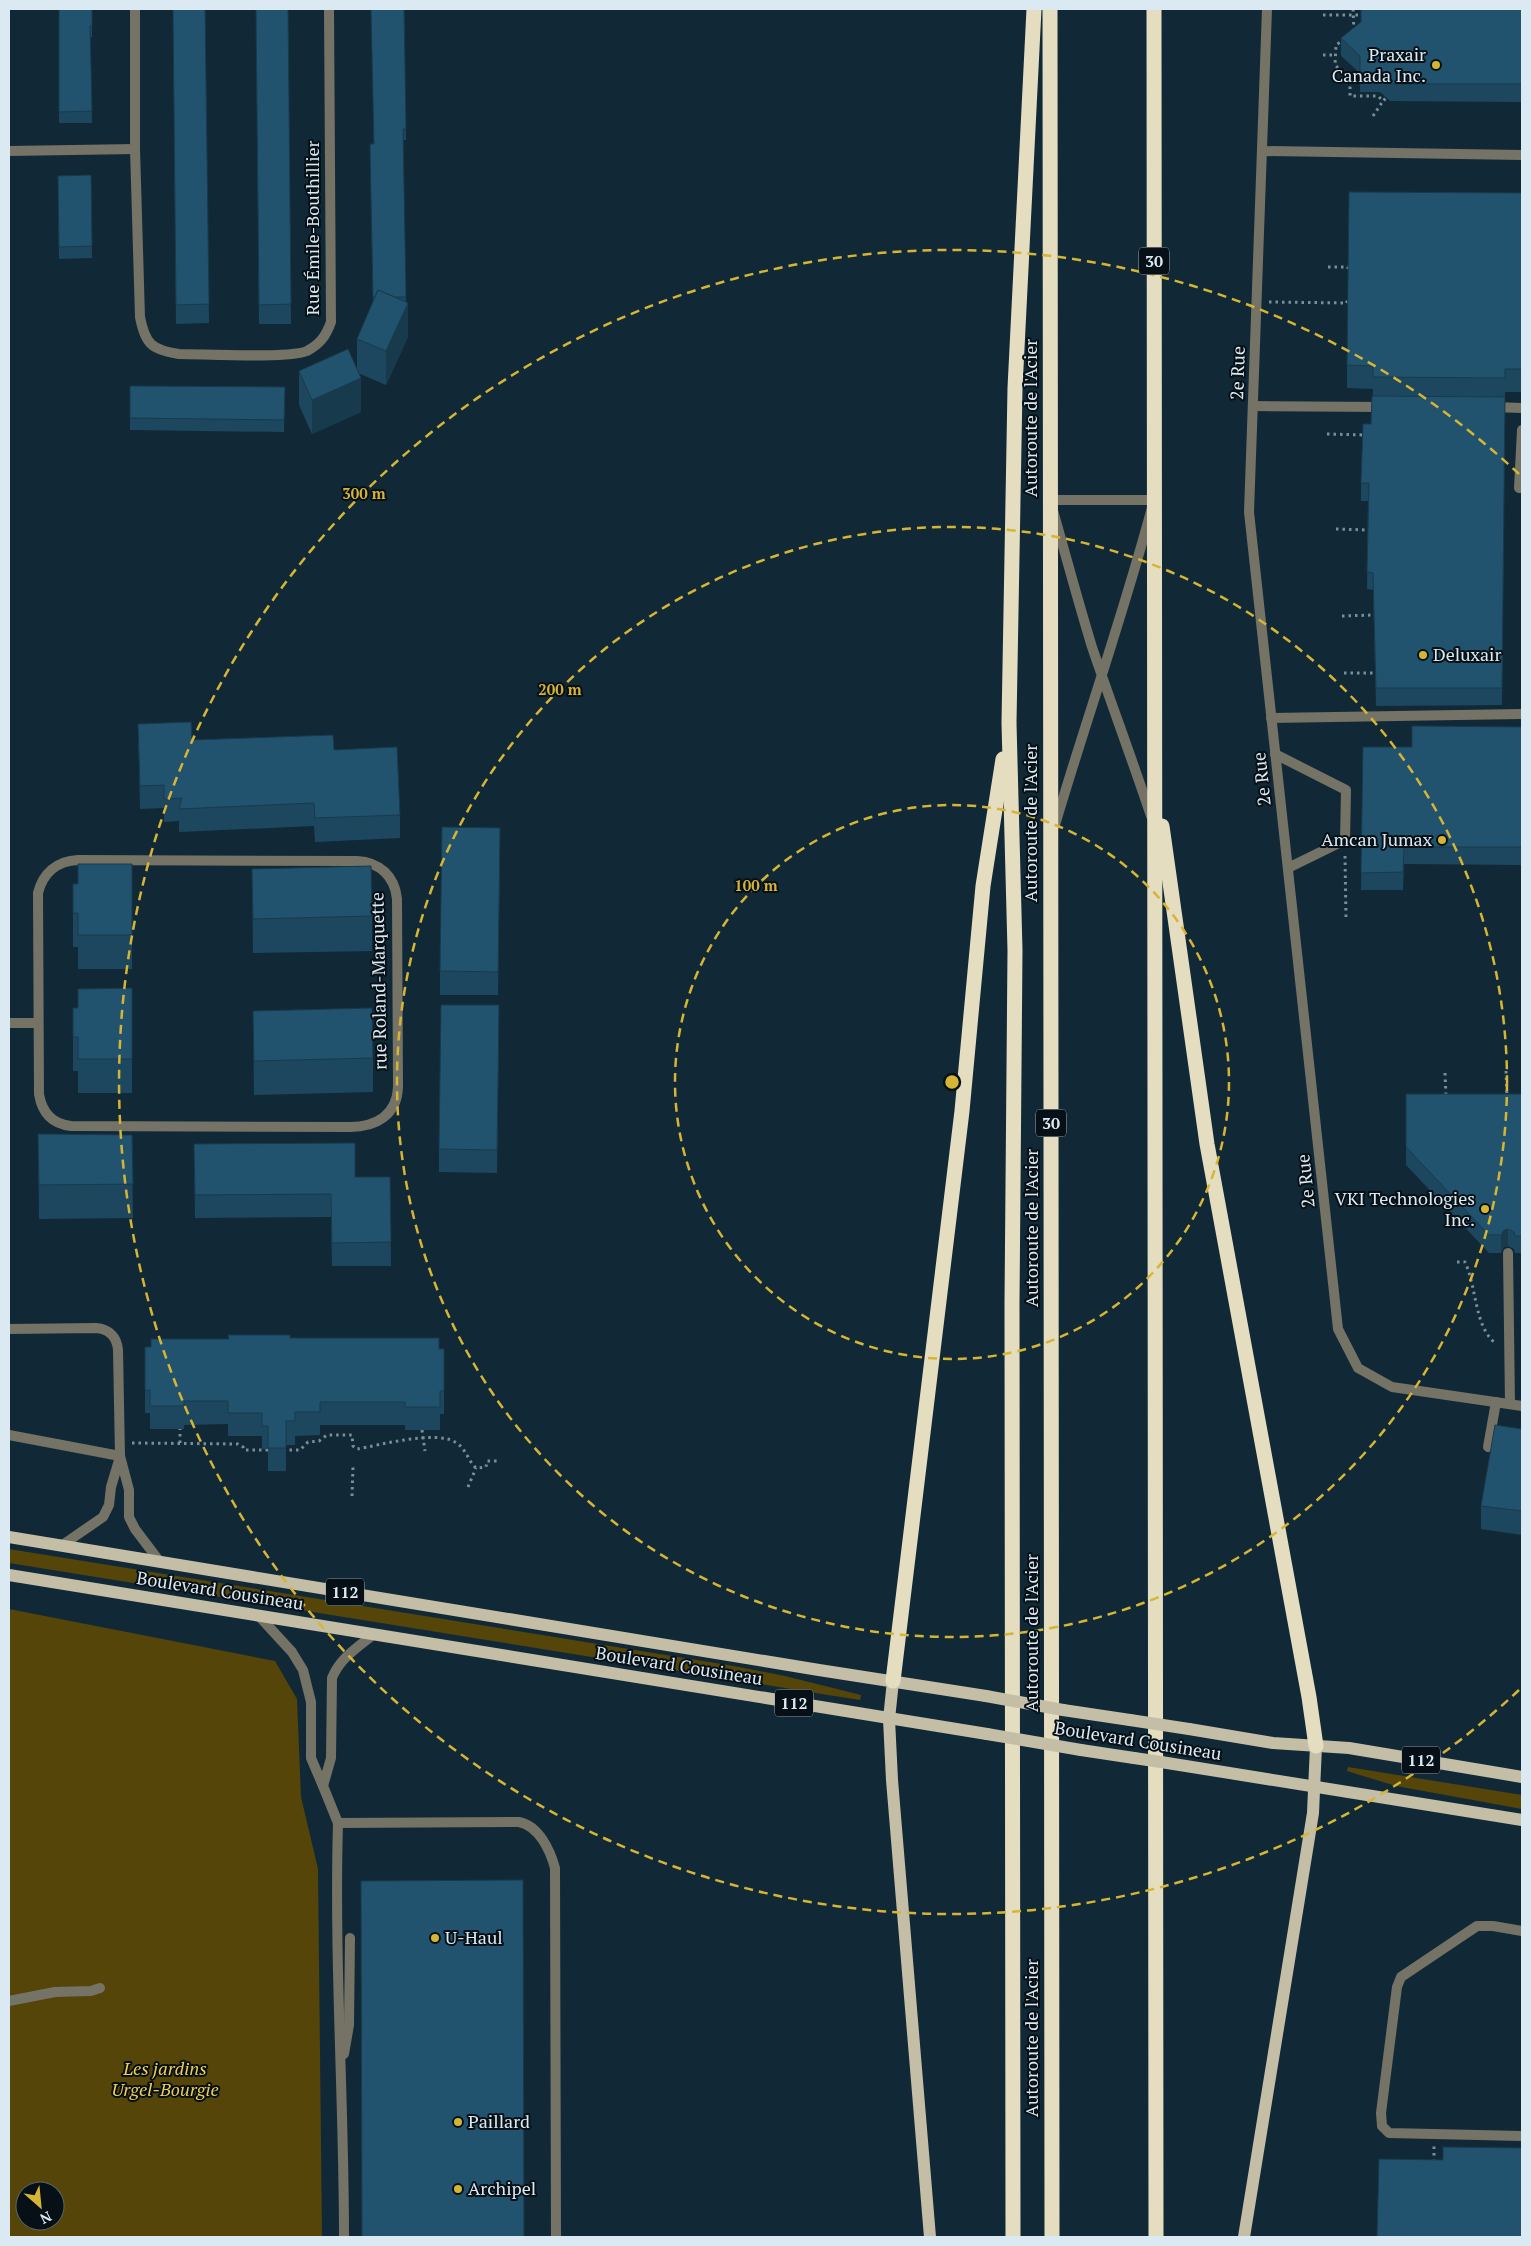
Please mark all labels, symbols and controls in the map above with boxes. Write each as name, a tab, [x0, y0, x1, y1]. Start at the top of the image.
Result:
place label: Praxair Canada Inc.	[1332, 42, 1426, 87]
marker: Praxair Canada Inc.	[1430, 59, 1442, 71]
street label: Rue Émile-Bouthillier	[300, 140, 324, 316]
road number: 30	[1139, 248, 1169, 274]
street label: Autoroute de l'Acier	[1018, 339, 1042, 497]
street label: 2e Rue	[1224, 346, 1250, 400]
text: 300 m	[342, 483, 386, 503]
place label: Deluxair	[1433, 642, 1501, 666]
marker: Deluxair	[1417, 649, 1429, 661]
text: 200 m	[538, 679, 582, 699]
street label: Autoroute de l'Acier	[1018, 744, 1042, 902]
street label: 2e Rue	[1246, 751, 1276, 807]
place label: Amcan Jumax	[1321, 827, 1433, 851]
marker: Amcan Jumax	[1436, 834, 1448, 846]
text: 100 m	[734, 875, 778, 895]
street label: rue Roland-Marquette	[364, 892, 392, 1070]
centre of rings	[943, 1073, 961, 1091]
road number: 30	[1036, 1110, 1066, 1136]
street label: Autoroute de l'Acier	[1019, 1149, 1043, 1307]
street label: 2e Rue	[1290, 1153, 1320, 1209]
place label: VKI Technologies Inc.	[1335, 1186, 1475, 1231]
marker: VKI Technologies Inc.	[1479, 1203, 1491, 1215]
street label: Autoroute de l'Acier	[1019, 1554, 1043, 1712]
street label: Boulevard Cousineau	[135, 1565, 305, 1615]
road number: 112	[326, 1578, 364, 1605]
street label: Boulevard Cousineau	[594, 1640, 764, 1690]
road number: 112	[775, 1690, 813, 1716]
street label: Boulevard Cousineau	[1053, 1715, 1223, 1765]
road number: 112	[1402, 1746, 1440, 1774]
place label: U-Haul	[445, 1925, 503, 1949]
marker: U-Haul	[429, 1932, 441, 1944]
street label: Autoroute de l'Acier	[1019, 1959, 1043, 2117]
park label: Les jardins Urgel-Bourgie	[111, 2056, 219, 2101]
place label: Paillard	[468, 2109, 530, 2133]
marker: Paillard	[452, 2116, 464, 2128]
place label: Archipel	[468, 2176, 536, 2200]
north arrow	[15, 2181, 65, 2231]
marker: Archipel	[452, 2183, 464, 2195]
text: N	[37, 2207, 55, 2229]

